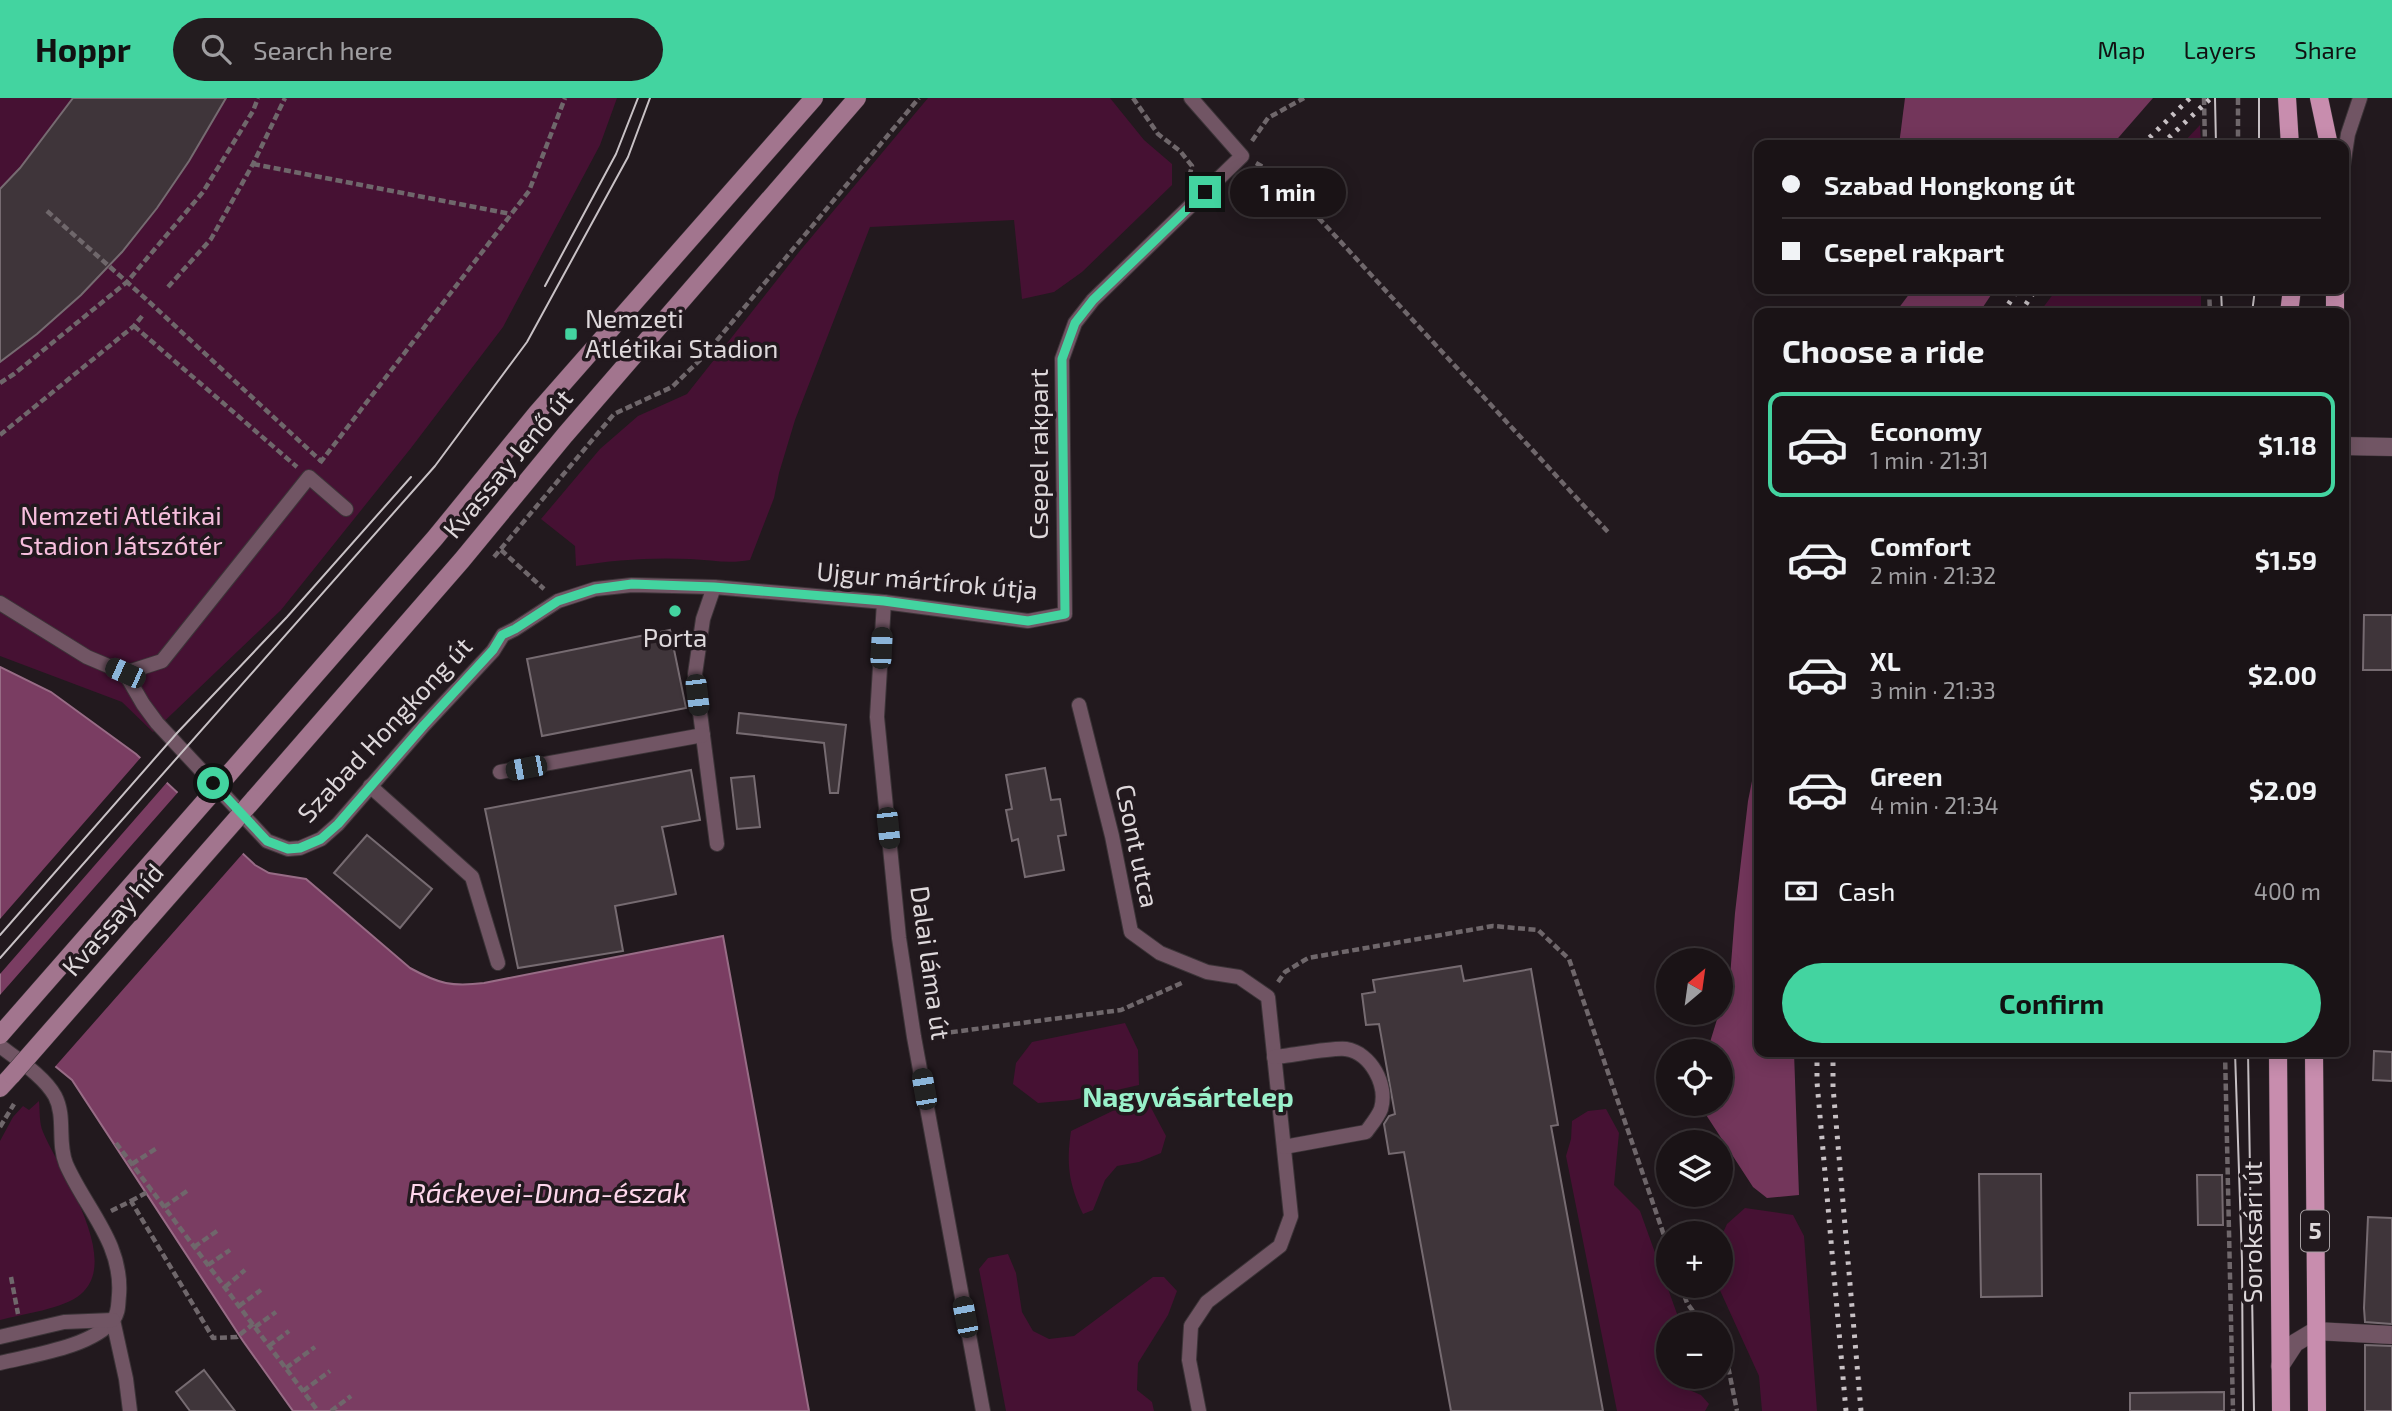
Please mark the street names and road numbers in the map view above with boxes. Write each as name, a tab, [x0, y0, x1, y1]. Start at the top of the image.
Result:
street label: Csepel rakpart	[1022, 368, 1053, 540]
street label: Kvassay Jenő út	[436, 382, 578, 544]
street label: Ujgur mártírok útja	[815, 554, 1039, 605]
street label: Szabad Hongkong út	[290, 630, 478, 828]
street label: Csont utca	[1110, 781, 1167, 910]
street label: Kvassay híd	[55, 857, 169, 982]
street label: Dalai láma út	[905, 884, 958, 1042]
street label: Soroksári út	[2236, 1161, 2267, 1303]
road number: 5	[2301, 1210, 2329, 1252]

